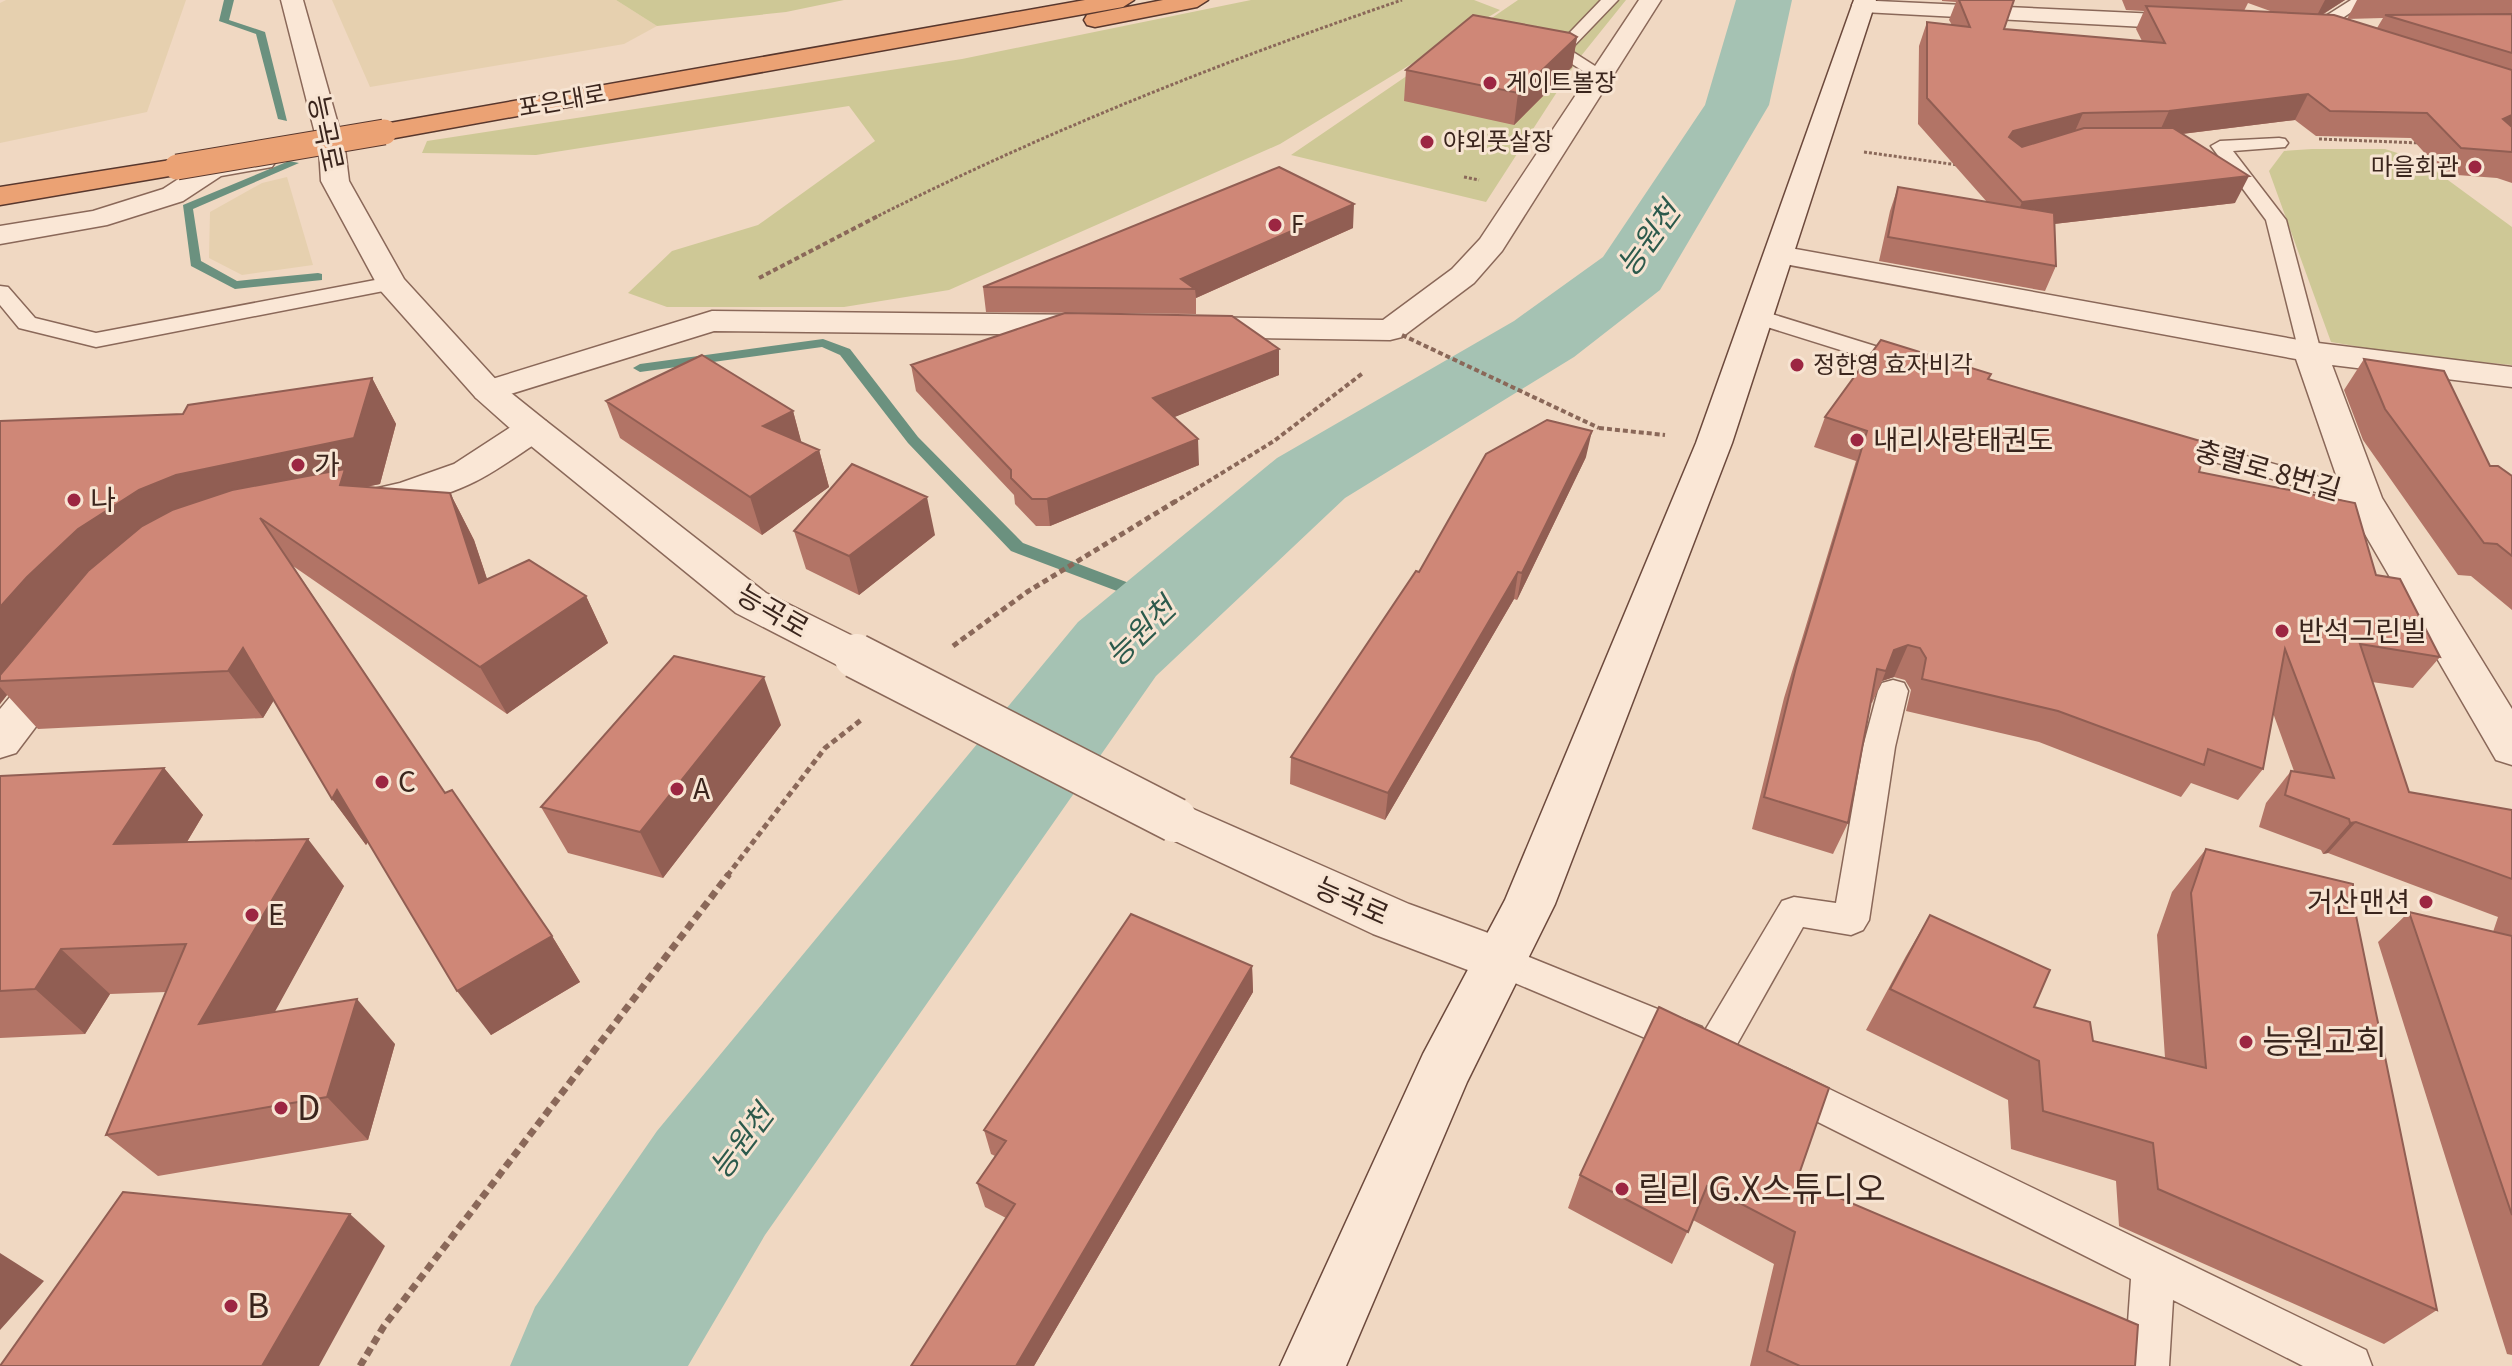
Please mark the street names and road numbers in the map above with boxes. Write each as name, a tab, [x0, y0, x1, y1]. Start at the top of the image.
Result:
street label: 포은대로	[515, 74, 608, 123]
street label: 능곡로	[300, 91, 356, 175]
street label: 충렬로 8번길	[2191, 428, 2346, 508]
street label: 능곡로	[731, 573, 817, 646]
street label: 능곡로	[1309, 865, 1396, 933]

